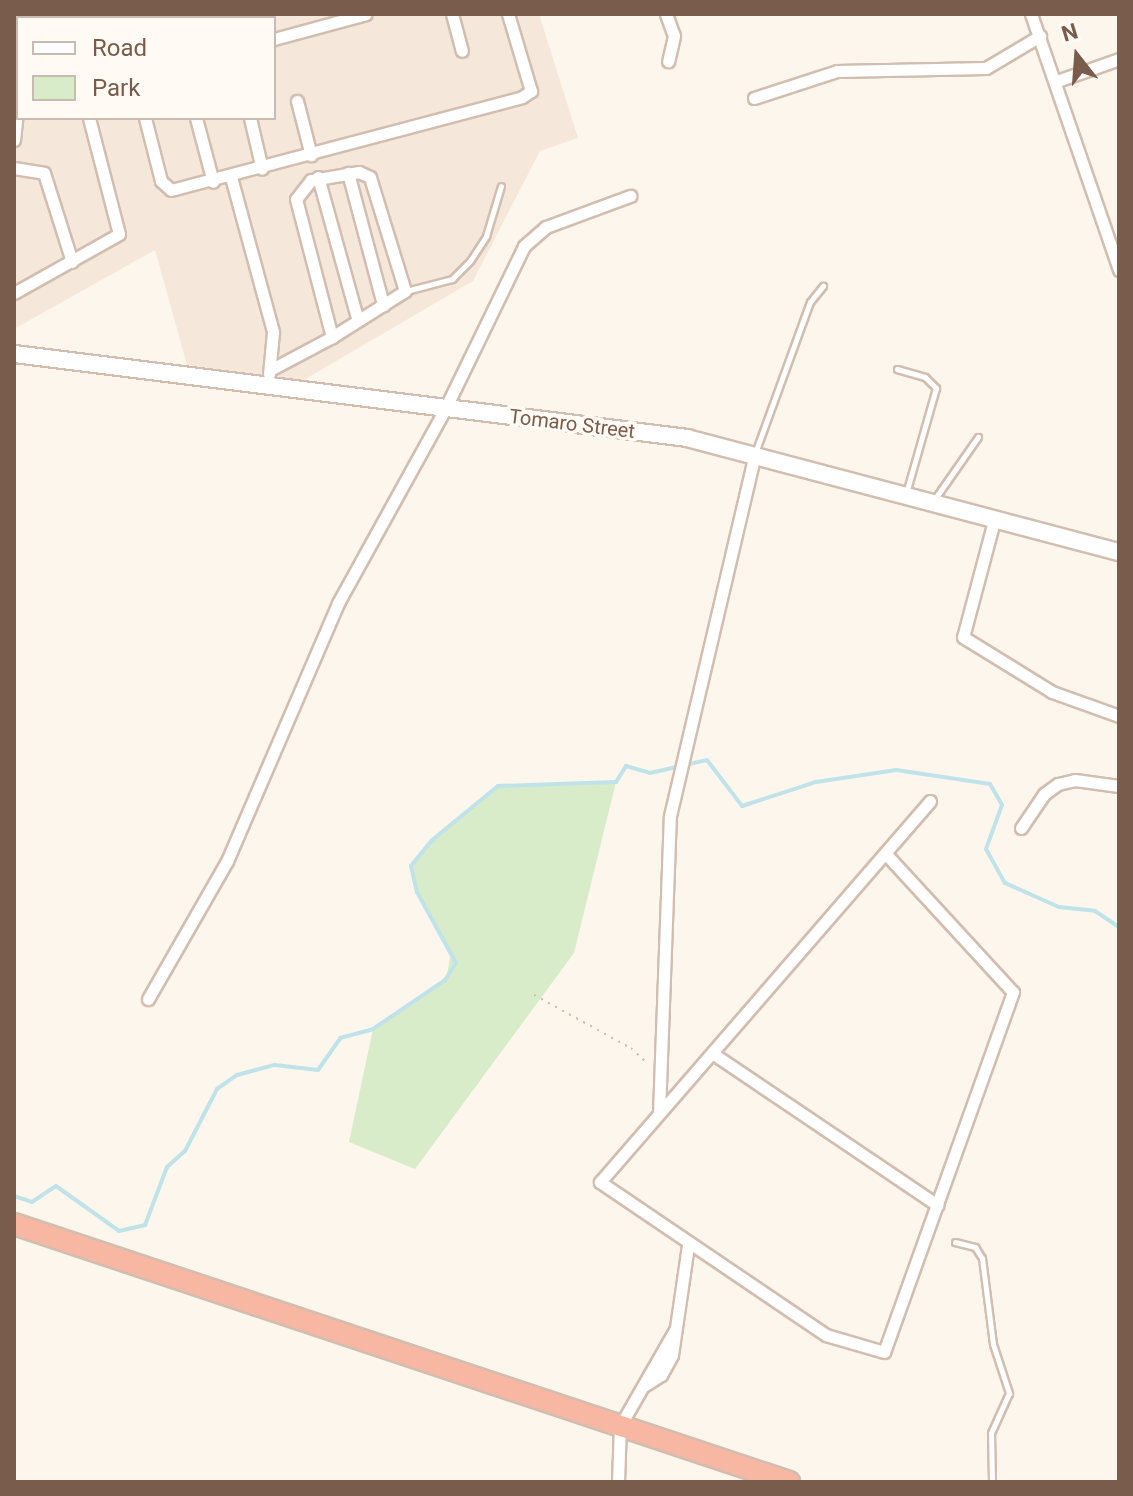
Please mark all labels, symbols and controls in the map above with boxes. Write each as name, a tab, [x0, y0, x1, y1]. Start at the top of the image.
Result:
legend	[16, 16, 276, 120]
north arrow	[1037, 16, 1117, 96]
text: N	[1059, 18, 1081, 47]
text: Road	[92, 34, 147, 62]
text: Park	[92, 74, 140, 102]
street label: Tomaro Street	[508, 404, 636, 444]

